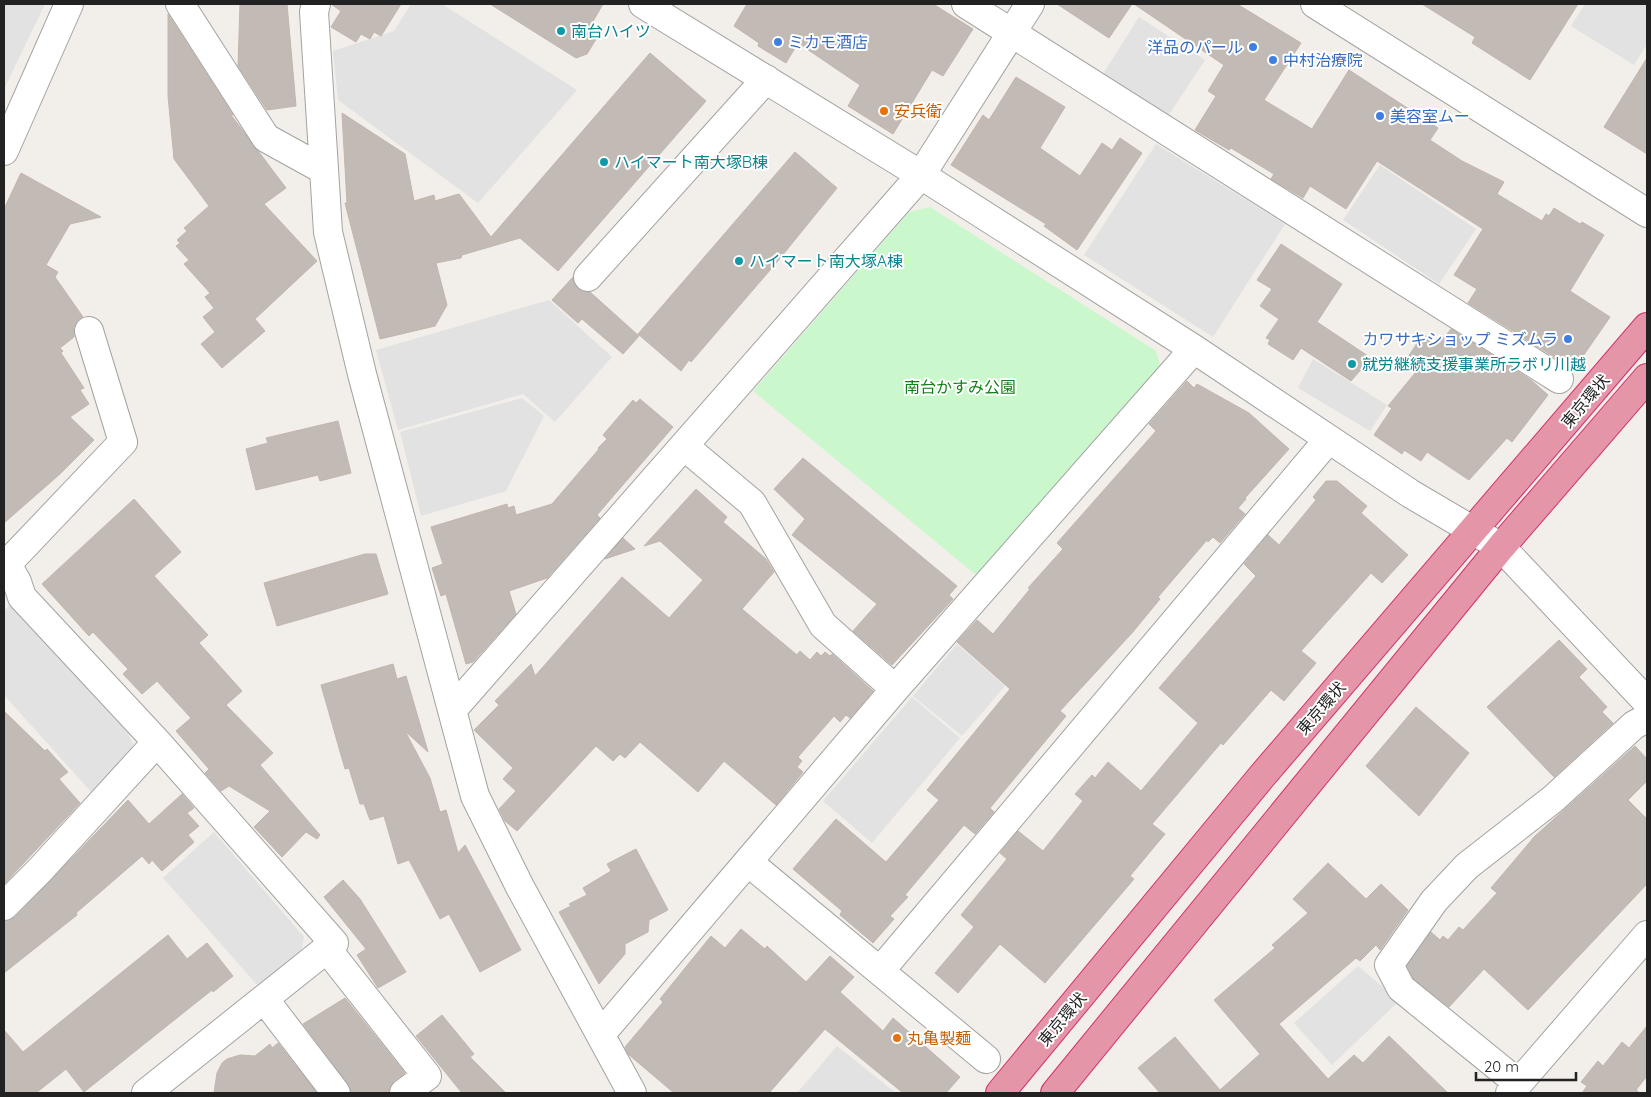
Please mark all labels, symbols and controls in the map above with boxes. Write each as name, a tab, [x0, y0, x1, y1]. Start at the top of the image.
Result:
place label: 南台ハイツ	[571, 21, 651, 41]
marker: 南台ハイツ	[555, 25, 567, 37]
place label: ミカモ酒店	[788, 32, 868, 52]
marker: ミカモ酒店	[772, 36, 784, 48]
place label: 洋品のパール	[1147, 37, 1243, 57]
marker: 洋品のパール	[1247, 41, 1259, 53]
place label: 中村治療院	[1283, 50, 1363, 70]
marker: 中村治療院	[1267, 54, 1279, 66]
place label: 安兵衛	[894, 101, 942, 121]
marker: 安兵衛	[878, 105, 890, 117]
place label: 美容室ムー	[1390, 106, 1470, 126]
marker: 美容室ムー	[1374, 110, 1386, 122]
place label: ハイマート南大塚B棟	[614, 152, 768, 172]
marker: ハイマート南大塚B棟	[598, 156, 610, 168]
place label: ハイマート南大塚A棟	[749, 251, 903, 271]
marker: ハイマート南大塚A棟	[733, 255, 745, 267]
place label: カワサキショップ ミズムラ	[1362, 329, 1558, 349]
marker: カワサキショップ ミズムラ	[1562, 333, 1574, 345]
place label: 就労継続支援事業所ラボリ川越	[1362, 354, 1586, 374]
marker: 就労継続支援事業所ラボリ川越	[1346, 358, 1358, 370]
street label: 東京環状	[1557, 370, 1613, 432]
park label: 南台かすみ公園	[904, 377, 1016, 397]
street label: 東京環状	[1292, 677, 1350, 739]
street label: 東京環状	[1034, 988, 1090, 1050]
place label: 丸亀製麺	[907, 1028, 971, 1048]
marker: 丸亀製麺	[891, 1032, 903, 1044]
scale bar	[1476, 1050, 1576, 1082]
text: 20 m	[1484, 1057, 1519, 1076]

